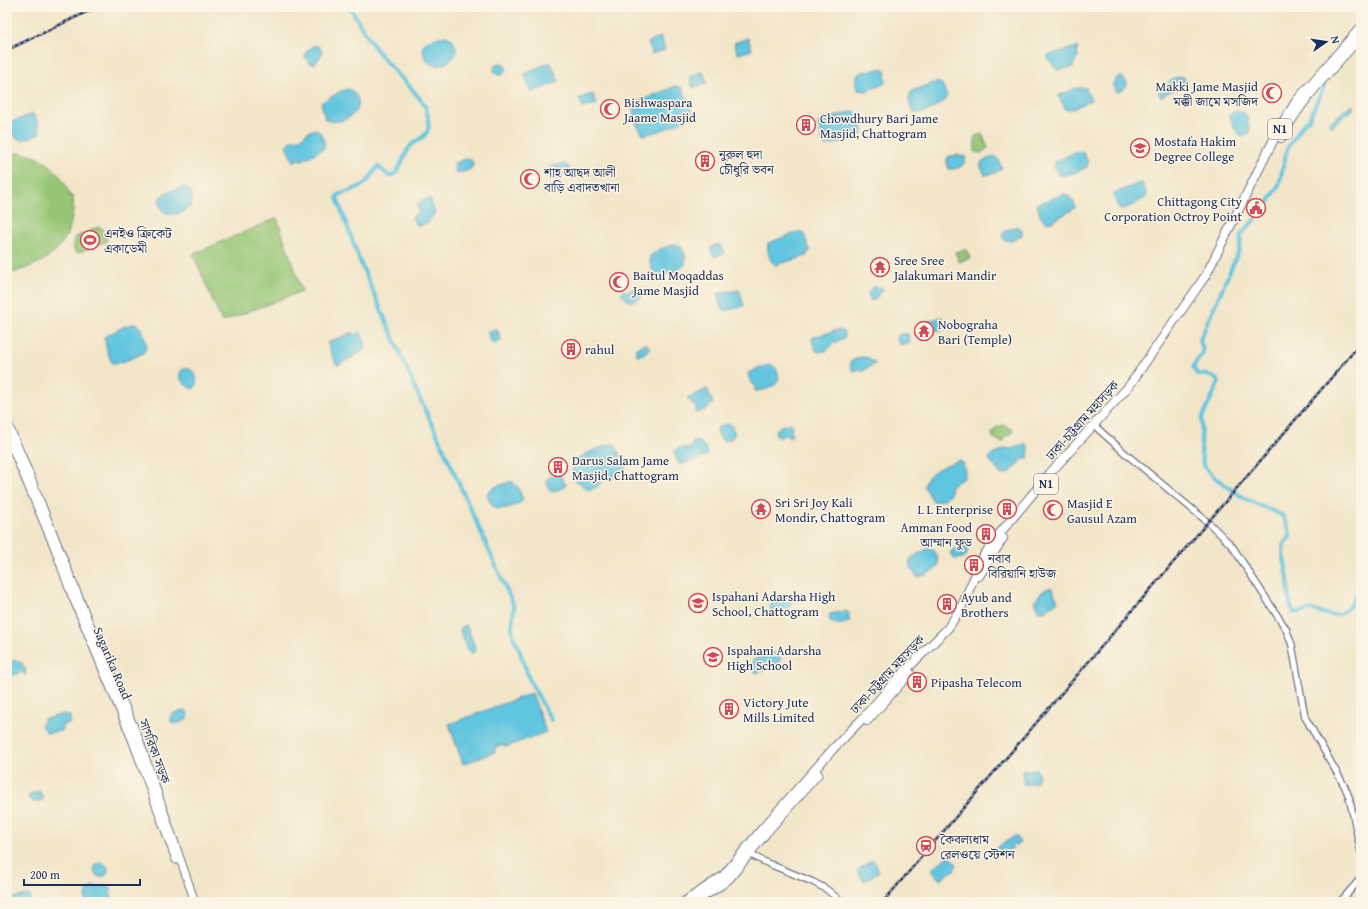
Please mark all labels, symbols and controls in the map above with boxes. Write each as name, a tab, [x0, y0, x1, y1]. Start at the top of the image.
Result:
north arrow	[1306, 22, 1346, 62]
text: N	[1327, 34, 1345, 46]
place label: Makki Jame Masjid মক্কী জামে মসজিদ	[1156, 77, 1259, 111]
mosque icon: Makki Jame Masjid মক্কী জামে মসজিদ	[1261, 82, 1283, 104]
place label: Bishwaspara Jaame Masjid	[622, 93, 696, 127]
mosque icon: Bishwaspara Jaame Masjid	[599, 98, 621, 120]
place label: Chowdhury Bari Jame Masjid, Chattogram	[820, 109, 938, 143]
building icon: Chowdhury Bari Jame Masjid, Chattogram	[795, 114, 817, 136]
road number: N1	[1268, 119, 1292, 139]
place label: Mostafa Hakim Degree College	[1154, 132, 1236, 166]
school or university icon: Mostafa Hakim Degree College	[1129, 137, 1151, 159]
place label: নুরুল হুদা চৌধুরি ভবন	[718, 145, 775, 179]
building icon: নুরুল হুদা চৌধুরি ভবন	[694, 150, 716, 172]
place label: শাহ আছদ আলী বাড়ি এবাদতখানা	[543, 163, 620, 197]
mosque icon: শাহ আছদ আলী বাড়ি এবাদতখানা	[519, 168, 541, 190]
place label: Chittagong City Corporation Octroy Point	[1104, 192, 1243, 226]
public building icon: Chittagong City Corporation Octroy Point	[1245, 197, 1267, 219]
place label: এনইও ক্রিকেট একাডেমী	[104, 224, 172, 258]
sports icon: এনইও ক্রিকেট একাডেমী	[79, 229, 101, 251]
place label: Sree Sree Jalakumari Mandir	[892, 251, 997, 285]
temple icon: Sree Sree Jalakumari Mandir	[869, 256, 891, 278]
place label: Baitul Moqaddas Jame Masjid	[631, 266, 724, 300]
mosque icon: Baitul Moqaddas Jame Masjid	[608, 271, 630, 293]
place label: Nobograha Bari (Temple)	[938, 315, 1012, 349]
temple icon: Nobograha Bari (Temple)	[913, 320, 935, 342]
building icon: rahul	[560, 338, 582, 360]
place label: rahul	[585, 340, 615, 359]
street label: ঢাকা-চট্টগ্রাম মহাসড়ক	[1041, 376, 1124, 465]
place label: Darus Salam Jame Masjid, Chattogram	[572, 451, 679, 485]
building icon: Darus Salam Jame Masjid, Chattogram	[547, 456, 569, 478]
road number: N1	[1034, 474, 1058, 494]
place label: Sri Sri Joy Kali Mondir, Chattogram	[775, 493, 886, 527]
place label: Masjid E Gausul Azam	[1067, 494, 1137, 528]
temple icon: Sri Sri Joy Kali Mondir, Chattogram	[750, 498, 772, 520]
building icon: L L Enterprise	[996, 498, 1018, 520]
mosque icon: Masjid E Gausul Azam	[1042, 499, 1064, 521]
place label: L L Enterprise	[917, 500, 993, 519]
place label: Amman Food আম্মান ফুড	[901, 518, 973, 552]
building icon: Amman Food আম্মান ফুড	[975, 523, 997, 545]
place label: নবাব বিরিয়ানি হাউজ	[987, 549, 1057, 583]
building icon: নবাব বিরিয়ানি হাউজ	[963, 554, 985, 576]
place label: Ispahani Adarsha High School, Chattogram	[712, 587, 836, 621]
place label: Ayub and Brothers	[961, 588, 1012, 622]
school or university icon: Ispahani Adarsha High School, Chattogram	[687, 592, 709, 614]
building icon: Ayub and Brothers	[936, 593, 958, 615]
street label: Sagarika Road	[89, 624, 136, 702]
street label: ঢাকা-চট্টগ্রাম মহাসড়ক	[845, 630, 929, 719]
place label: Ispahani Adarsha High School	[727, 641, 822, 675]
school or university icon: Ispahani Adarsha High School	[702, 646, 724, 668]
building icon: Pipasha Telecom	[906, 671, 928, 693]
place label: Pipasha Telecom	[931, 673, 1022, 692]
place label: Victory Jute Mills Limited	[743, 693, 815, 727]
building icon: Victory Jute Mills Limited	[718, 698, 740, 720]
street label: সাগরিকা সড়ক	[134, 715, 175, 787]
place label: কৈবল্যধাম রেলওয়ে স্টেশন	[939, 830, 1016, 864]
station icon: কৈবল্যধাম রেলওয়ে স্টেশন	[915, 835, 937, 857]
scale bar	[24, 861, 140, 887]
text: 200 m	[30, 866, 60, 883]

